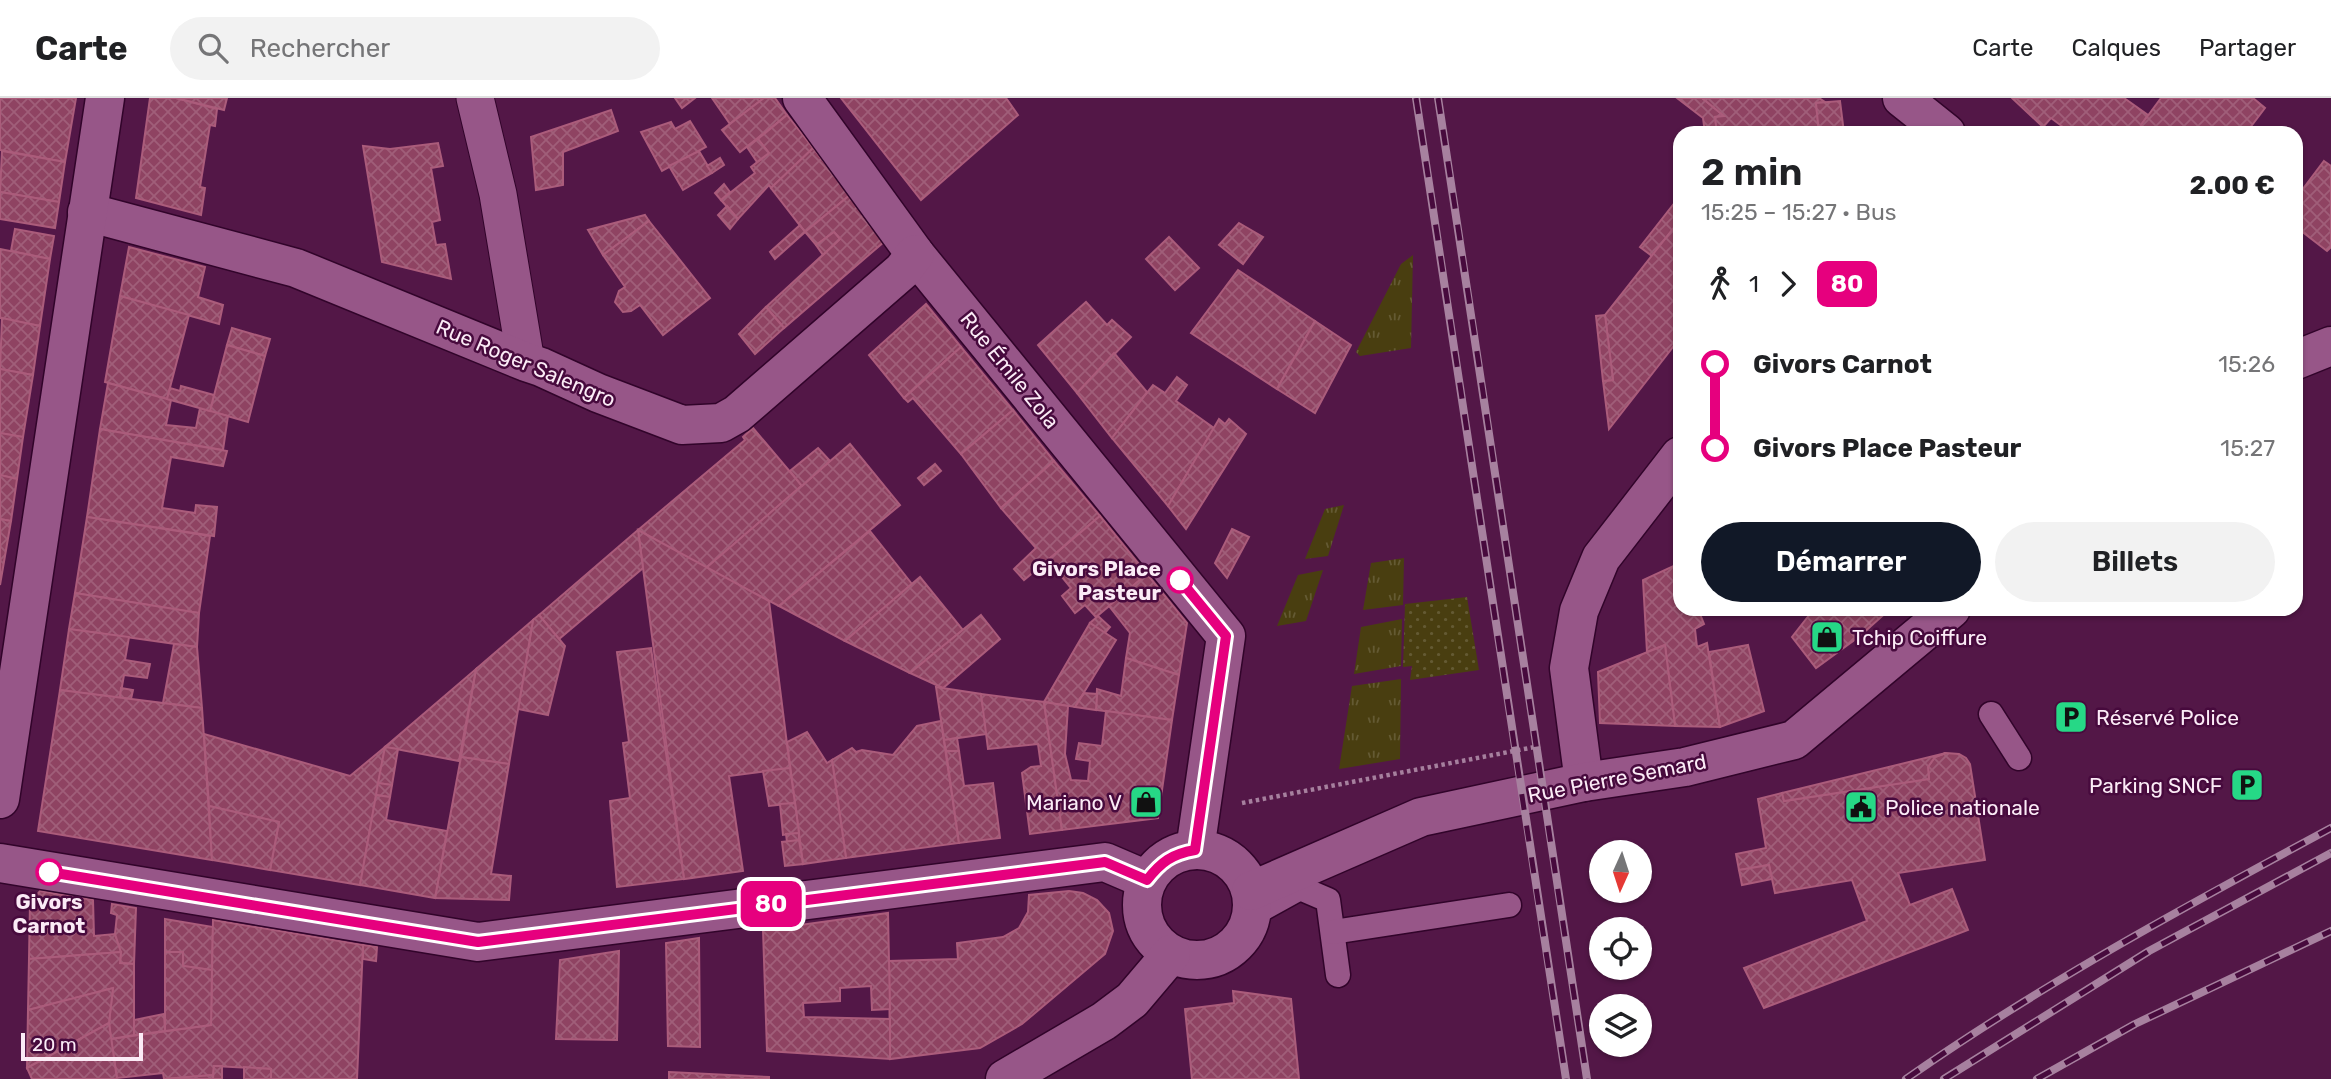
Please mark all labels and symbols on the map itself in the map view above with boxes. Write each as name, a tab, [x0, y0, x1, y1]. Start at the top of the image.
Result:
street label: Rue Émile Zola	[955, 307, 1065, 433]
street label: Rue Roger Salengro	[432, 314, 620, 412]
place label: Givors Place Pasteur	[1032, 556, 1161, 605]
marker: Givors Place Pasteur	[1167, 567, 1193, 593]
shop icon: Tchip Coiffure	[1808, 618, 1846, 656]
place label: Tchip Coiffure	[1852, 625, 1987, 650]
parking icon: Réservé Police	[2052, 698, 2090, 736]
place label: Réservé Police	[2096, 705, 2239, 730]
street label: Rue Pierre Semard	[1525, 748, 1709, 808]
parking icon: Parking SNCF	[2228, 766, 2266, 804]
place label: Parking SNCF	[2089, 773, 2222, 798]
shop icon: Mariano V	[1127, 783, 1165, 821]
public building icon: Police nationale	[1842, 788, 1880, 826]
place label: Mariano V	[1026, 790, 1122, 815]
place label: Police nationale	[1885, 795, 2040, 820]
north arrow	[1589, 840, 1652, 903]
marker: Givors Carnot	[36, 859, 62, 885]
line badge: 80	[740, 881, 802, 927]
place label: Givors Carnot	[13, 889, 86, 938]
scale bar	[21, 1030, 144, 1062]

